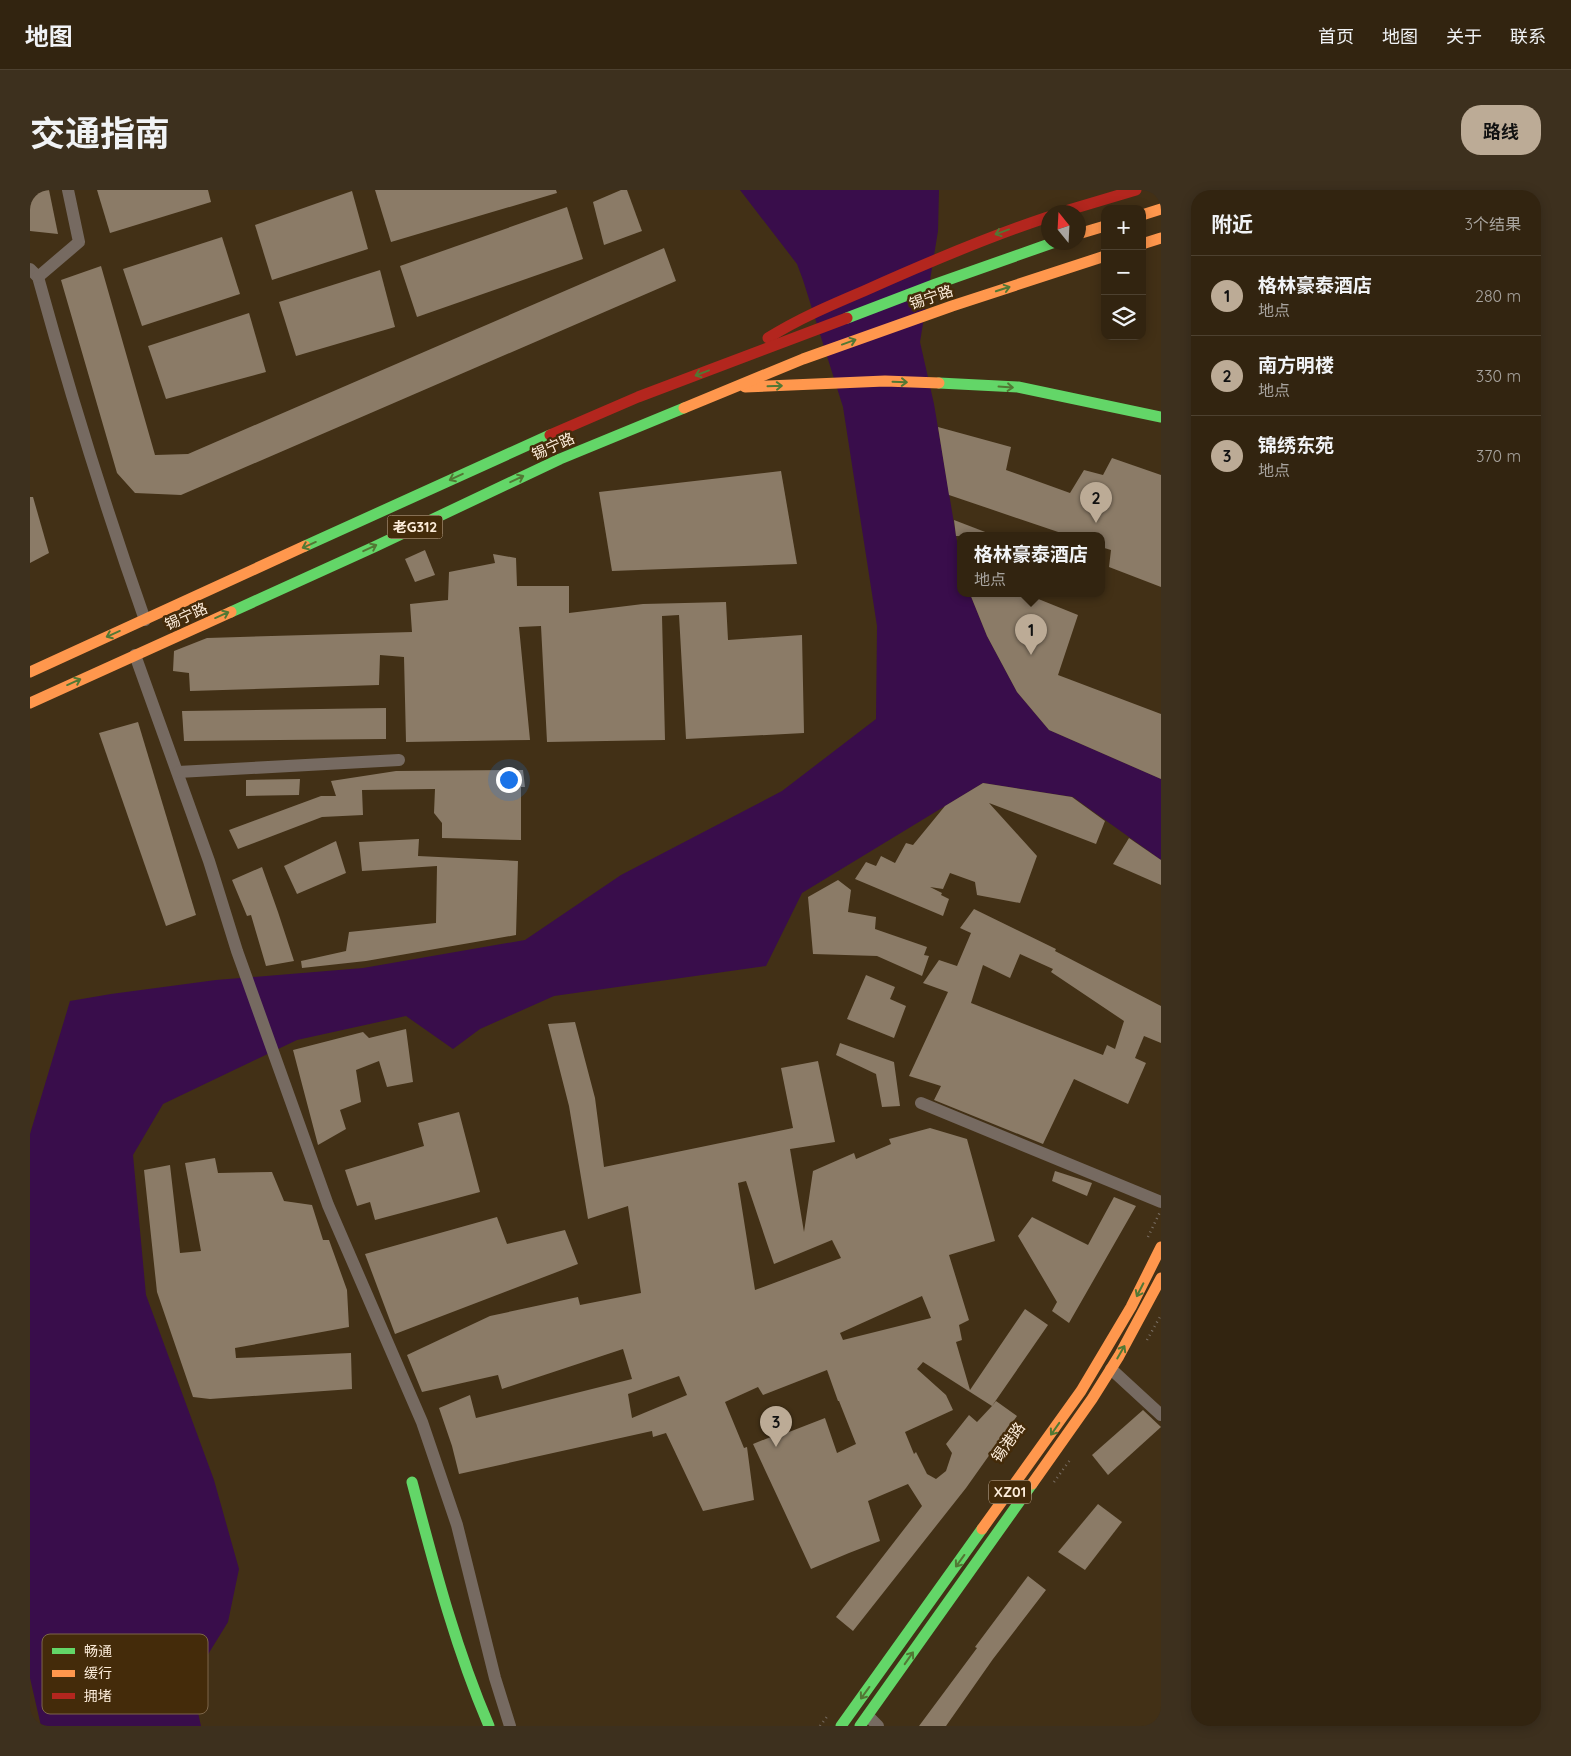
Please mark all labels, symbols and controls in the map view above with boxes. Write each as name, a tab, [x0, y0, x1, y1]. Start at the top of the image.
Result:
text: 地图	[25, 21, 73, 51]
text: 首页	[1318, 25, 1354, 48]
text: 地图	[1382, 25, 1418, 48]
text: 关于	[1446, 25, 1482, 48]
text: 联系	[1510, 25, 1546, 48]
button: 路线	[1461, 105, 1541, 155]
text: 交通指南	[30, 111, 170, 155]
north arrow	[1041, 205, 1086, 250]
map controls	[1101, 205, 1146, 340]
button: +	[1101, 205, 1146, 250]
text: 附近	[1211, 211, 1253, 237]
text: 3个结果	[1465, 214, 1521, 234]
one-way arrow	[995, 228, 1010, 237]
button: −	[1101, 250, 1146, 295]
text: 格林豪泰酒店	[1258, 273, 1372, 297]
street label: 锡宁路	[907, 281, 955, 313]
one-way arrow	[994, 284, 1010, 293]
text: 1	[1224, 286, 1230, 306]
text: 280 m	[1475, 286, 1521, 306]
button: layers	[1101, 295, 1146, 340]
text: 地点	[1258, 300, 1290, 320]
one-way arrow	[841, 337, 856, 346]
text: 南方明楼	[1258, 353, 1334, 377]
text: 2	[1222, 366, 1232, 386]
text: 330 m	[1476, 366, 1521, 386]
one-way arrow	[695, 369, 711, 378]
one-way arrow	[891, 377, 907, 387]
text: 地点	[1258, 380, 1290, 400]
one-way arrow	[766, 381, 782, 391]
one-way arrow	[997, 382, 1013, 391]
street label: 锡宁路	[529, 428, 577, 464]
text: 锦绣东苑	[1258, 433, 1334, 457]
text: 3	[1223, 446, 1231, 466]
text: 370 m	[1476, 446, 1521, 466]
text: 地点	[1258, 460, 1290, 480]
one-way arrow	[449, 473, 464, 483]
one-way arrow	[509, 474, 524, 483]
pin: 2	[1080, 482, 1112, 523]
road number: 老G312	[388, 516, 442, 538]
popup	[957, 532, 1105, 597]
one-way arrow	[302, 541, 317, 551]
text: 格林豪泰酒店	[974, 542, 1088, 566]
one-way arrow	[362, 543, 377, 553]
text: 地点	[974, 569, 1006, 589]
street label: 锡宁路	[162, 598, 210, 634]
one-way arrow	[214, 610, 229, 620]
pin: 1	[1015, 614, 1047, 655]
one-way arrow	[106, 630, 121, 640]
one-way arrow	[66, 677, 81, 687]
your location	[496, 767, 522, 793]
one-way arrow	[1135, 1283, 1145, 1298]
one-way arrow	[1117, 1345, 1127, 1359]
pin: 3	[760, 1406, 792, 1447]
street label: 锡港路	[987, 1418, 1029, 1466]
one-way arrow	[1050, 1422, 1060, 1436]
road number: XZ01	[989, 1480, 1031, 1504]
one-way arrow	[955, 1554, 965, 1568]
legend	[42, 1634, 208, 1714]
text: 畅通	[84, 1642, 112, 1660]
one-way arrow	[904, 1651, 914, 1665]
text: 缓行	[84, 1664, 112, 1682]
one-way arrow	[860, 1685, 870, 1699]
text: 拥堵	[84, 1687, 112, 1705]

